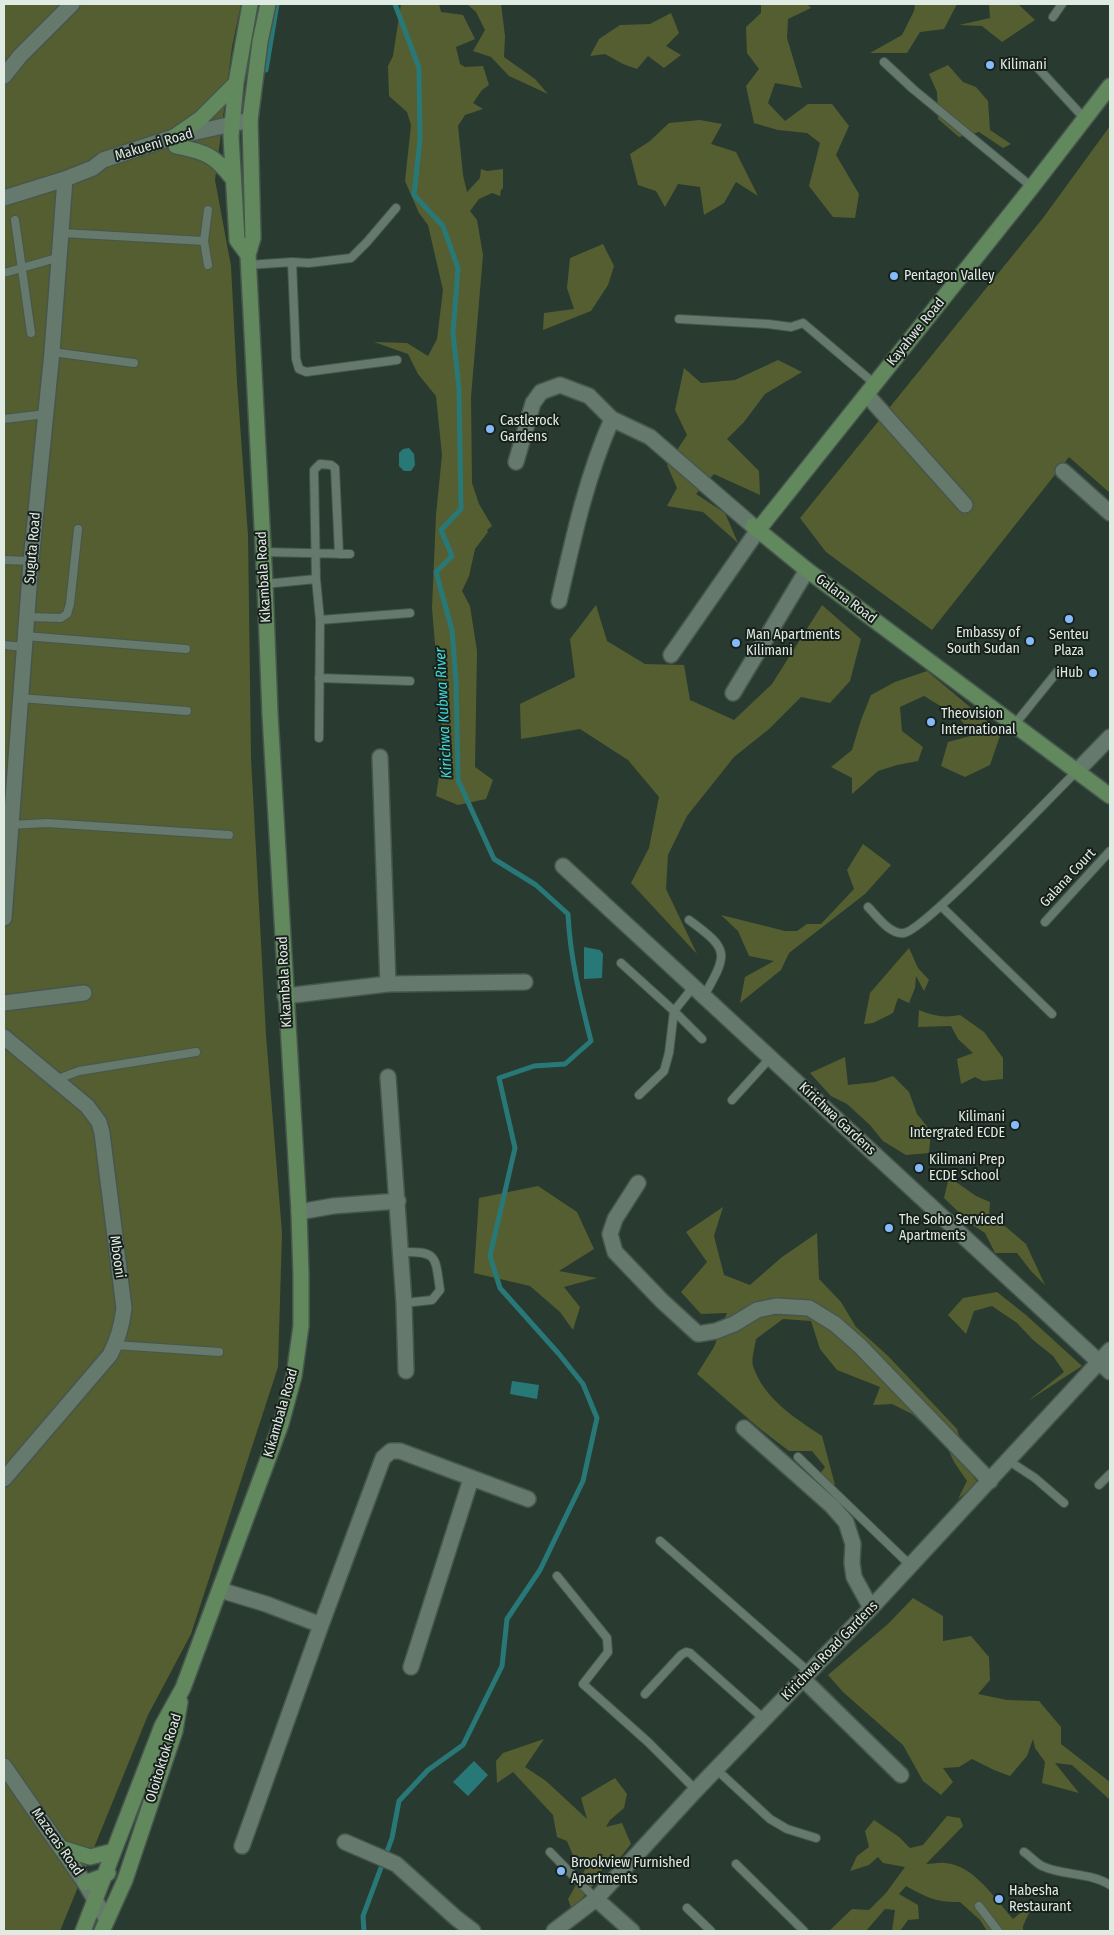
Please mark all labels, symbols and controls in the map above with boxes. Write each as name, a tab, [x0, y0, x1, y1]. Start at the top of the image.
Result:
place label: Kilimani	[1000, 57, 1047, 73]
marker: Kilimani	[984, 59, 996, 71]
street label: Makueni Road	[113, 125, 195, 165]
place label: Pentagon Valley	[904, 268, 994, 284]
marker: Pentagon Valley	[888, 270, 900, 282]
street label: Kayahwe Road	[883, 295, 949, 369]
place label: Castlerock Gardens	[500, 413, 559, 446]
marker: Castlerock Gardens	[484, 423, 496, 435]
street label: Suguta Road	[22, 512, 44, 584]
street label: Kikambala Road	[253, 531, 275, 623]
street label: Galana Road	[812, 571, 880, 627]
marker: Senteu Plaza	[1063, 613, 1075, 625]
place label: Embassy of South Sudan	[947, 625, 1020, 658]
place label: Man Apartments Kilimani	[746, 627, 840, 660]
place label: Senteu Plaza	[1049, 627, 1089, 660]
marker: Embassy of South Sudan	[1024, 635, 1036, 647]
marker: Man Apartments Kilimani	[730, 637, 742, 649]
water label: Kirichwa Kubwa River	[432, 647, 456, 779]
place label: iHub	[1056, 665, 1083, 681]
marker: iHub	[1087, 667, 1099, 679]
place label: Theovision International	[941, 706, 1016, 739]
marker: Theovision International	[925, 716, 937, 728]
street label: Galana Court	[1037, 845, 1099, 911]
street label: Kikambala Road	[274, 936, 296, 1028]
street label: Kirichwa Gardens	[795, 1079, 879, 1159]
place label: Kilimani Intergrated ECDE	[910, 1109, 1005, 1142]
marker: Kilimani Intergrated ECDE	[1009, 1119, 1021, 1131]
place label: Kilimani Prep ECDE School	[929, 1152, 1005, 1184]
marker: Kilimani Prep ECDE School	[913, 1162, 925, 1174]
place label: The Soho Serviced Apartments	[899, 1212, 1004, 1244]
marker: The Soho Serviced Apartments	[883, 1222, 895, 1234]
street label: Mbooni	[106, 1235, 128, 1279]
street label: Kikambala Road	[260, 1367, 302, 1459]
street label: Kirichwa Road Gardens	[778, 1598, 882, 1704]
street label: Oloitoktok Road	[142, 1711, 186, 1805]
street label: Mazeras Road	[28, 1805, 86, 1879]
place label: Brookview Furnished Apartments	[571, 1855, 690, 1888]
marker: Brookview Furnished Apartments	[555, 1865, 567, 1877]
place label: Habesha Restaurant	[1009, 1883, 1071, 1915]
marker: Habesha Restaurant	[993, 1893, 1005, 1905]

